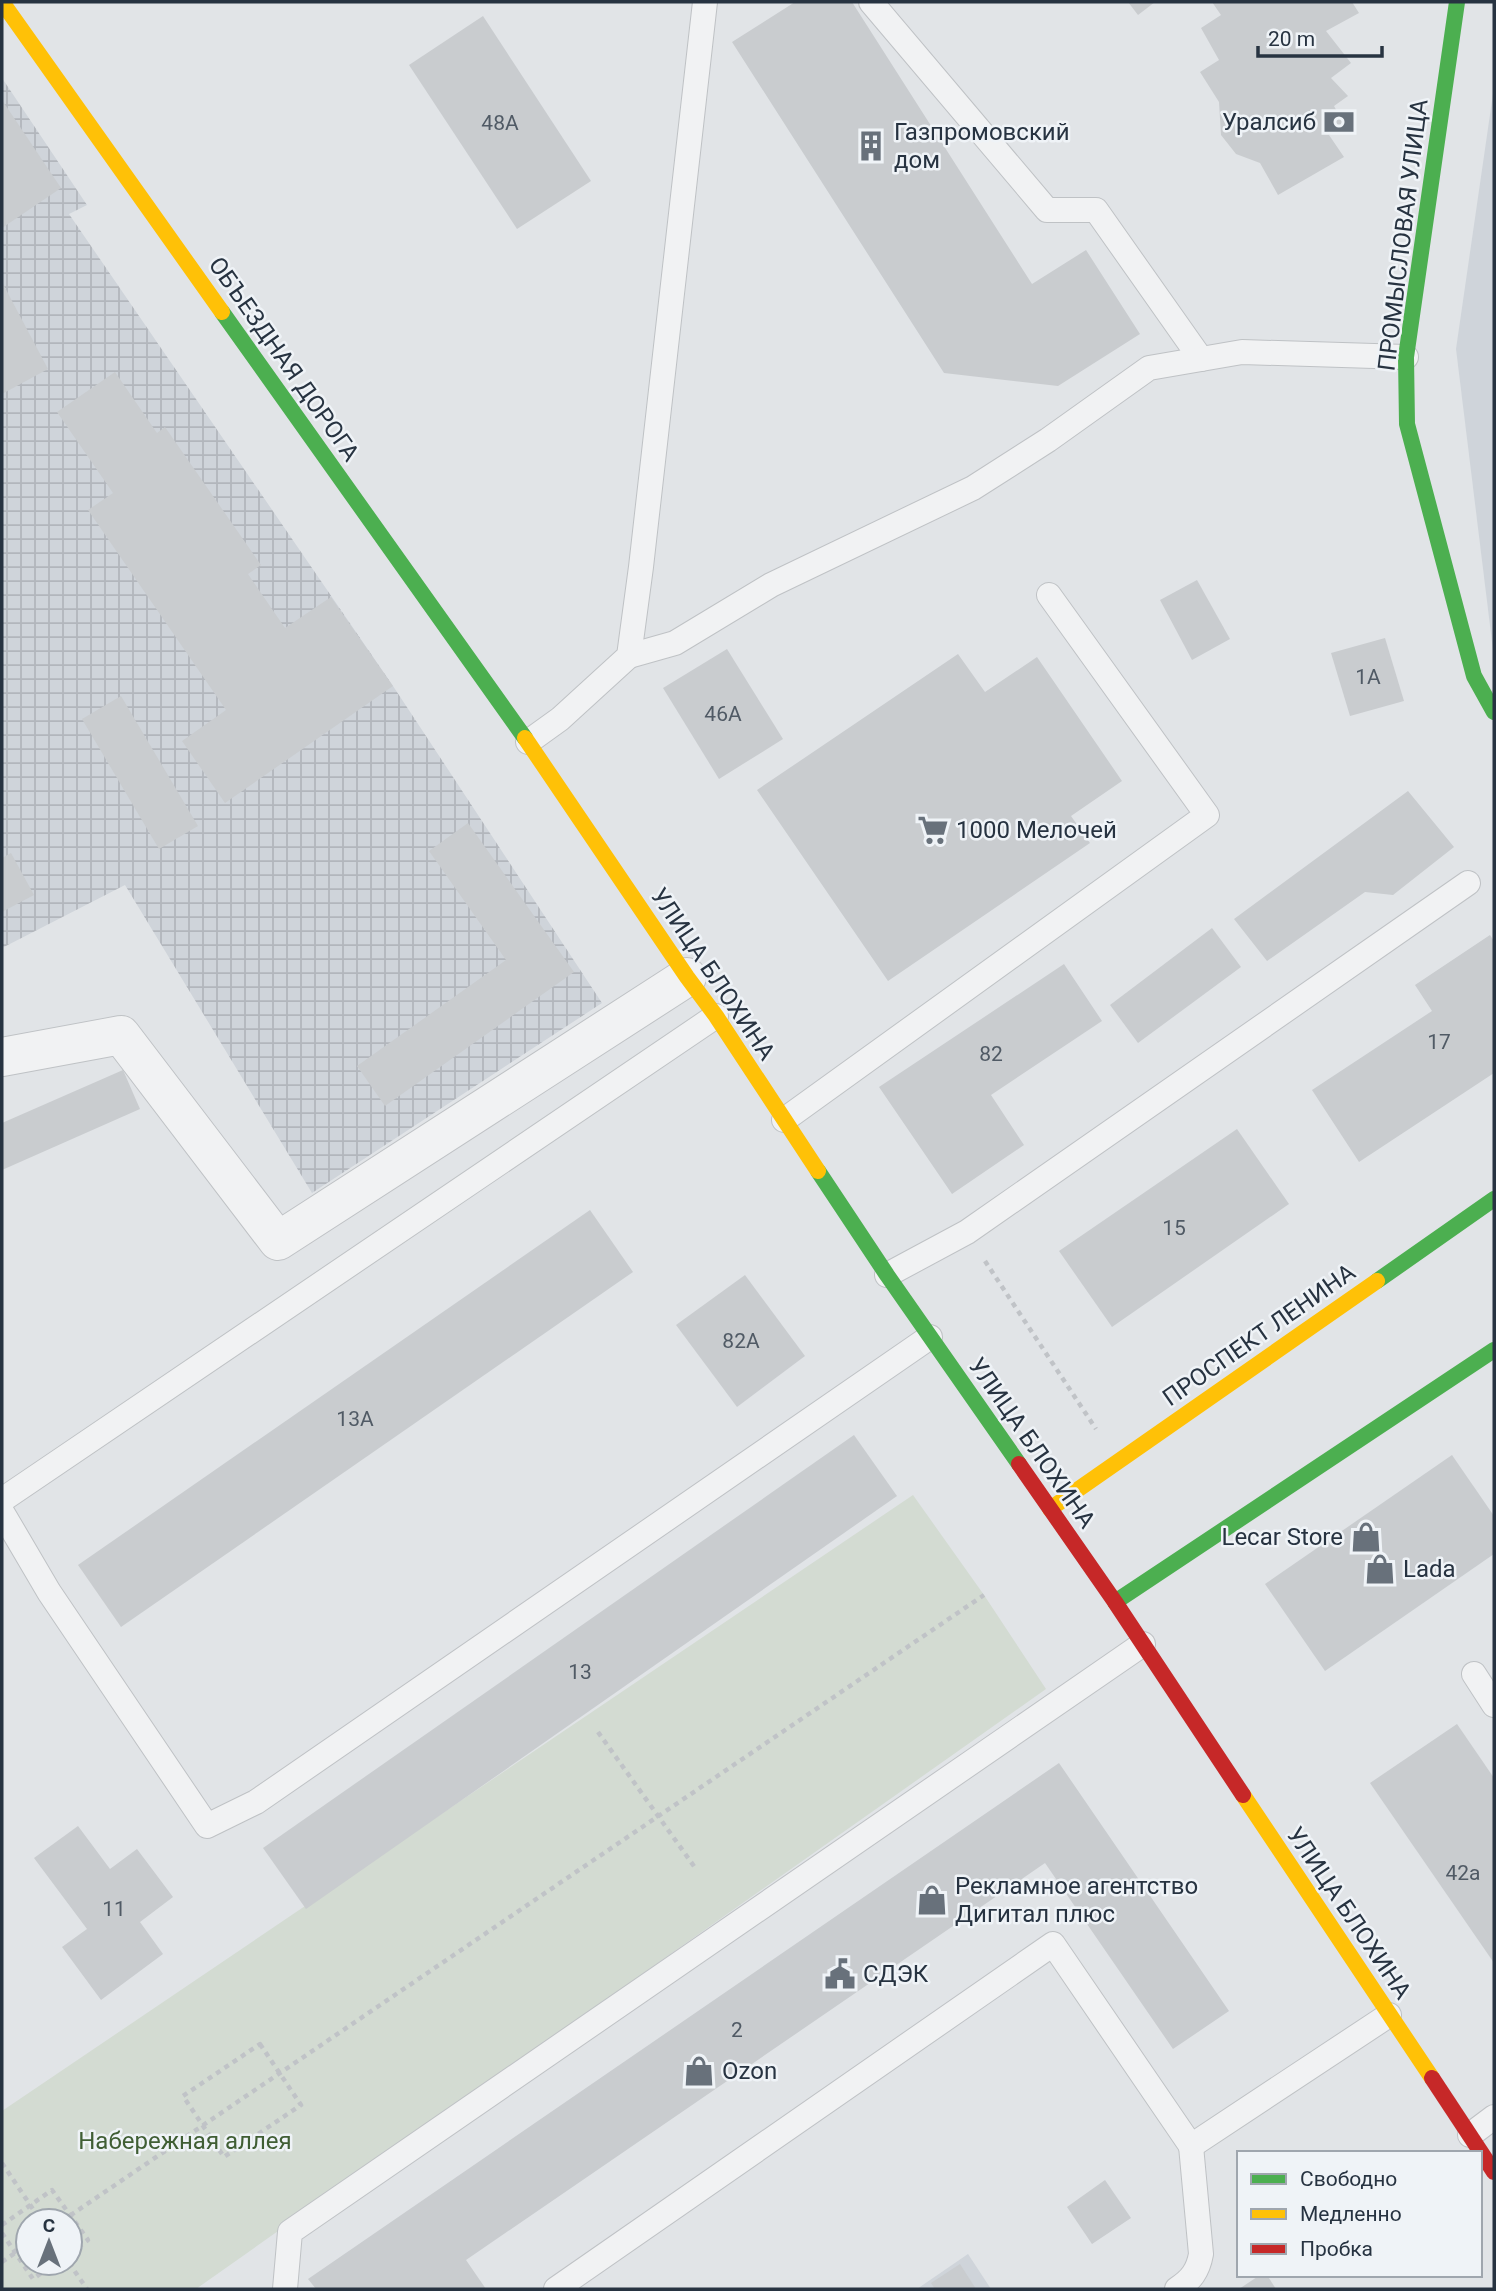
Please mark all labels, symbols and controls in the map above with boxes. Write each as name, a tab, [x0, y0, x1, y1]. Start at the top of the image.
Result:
scale bar	[1258, 14, 1382, 58]
text: 20 m	[1268, 27, 1315, 51]
street label: ПРОМЫСЛОВАЯ УЛИЦА	[1372, 97, 1434, 372]
bank icon: Уралсиб	[1322, 105, 1356, 139]
place label: Уралсиб	[1222, 108, 1316, 136]
house number: 48А	[481, 111, 519, 135]
place label: Газпромовский дом	[894, 118, 1070, 174]
building icon: Газпромовский дом	[854, 129, 888, 163]
street label: ОБЪЕЗДНАЯ ДОРОГА	[203, 252, 365, 467]
house number: 1А	[1355, 665, 1381, 689]
house number: 46А	[704, 702, 742, 726]
supermarket icon: 1000 Мелочей	[916, 813, 950, 847]
place label: 1000 Мелочей	[956, 816, 1117, 844]
street label: УЛИЦА БЛОХИНА	[645, 883, 781, 1066]
house number: 17	[1427, 1030, 1451, 1054]
house number: 82	[979, 1042, 1003, 1066]
house number: 15	[1162, 1216, 1186, 1240]
street label: ПРОСПЕКТ ЛЕНИНА	[1157, 1258, 1361, 1412]
house number: 82А	[722, 1329, 760, 1353]
street label: УЛИЦА БЛОХИНА	[963, 1352, 1101, 1534]
house number: 13А	[336, 1407, 374, 1431]
shop icon: Lecar Store	[1349, 1520, 1383, 1554]
place label: Lecar Store	[1221, 1523, 1343, 1551]
shop icon: Lada	[1363, 1552, 1397, 1586]
place label: Lada	[1403, 1555, 1456, 1583]
house number: 13	[568, 1660, 592, 1684]
street label: УЛИЦА БЛОХИНА	[1281, 1822, 1417, 2005]
house number: 42а	[1445, 1861, 1481, 1885]
place label: Рекламное агентство Дигитал плюс	[955, 1872, 1198, 1928]
shop icon: Рекламное агентство Дигитал плюс	[915, 1883, 949, 1917]
house number: 11	[102, 1897, 126, 1921]
public building icon: СДЭК	[823, 1957, 857, 1991]
place label: СДЭК	[863, 1960, 929, 1988]
house number: 2	[731, 2018, 743, 2042]
shop icon: Ozon	[682, 2054, 716, 2088]
place label: Ozon	[722, 2057, 777, 2085]
park label: Набережная аллея	[78, 2127, 292, 2155]
legend	[1237, 2151, 1482, 2277]
text: Свободно	[1300, 2167, 1397, 2191]
text: Медленно	[1300, 2202, 1402, 2226]
north arrow	[14, 2207, 84, 2277]
text: С	[43, 2214, 55, 2237]
text: Пробка	[1300, 2237, 1373, 2261]

